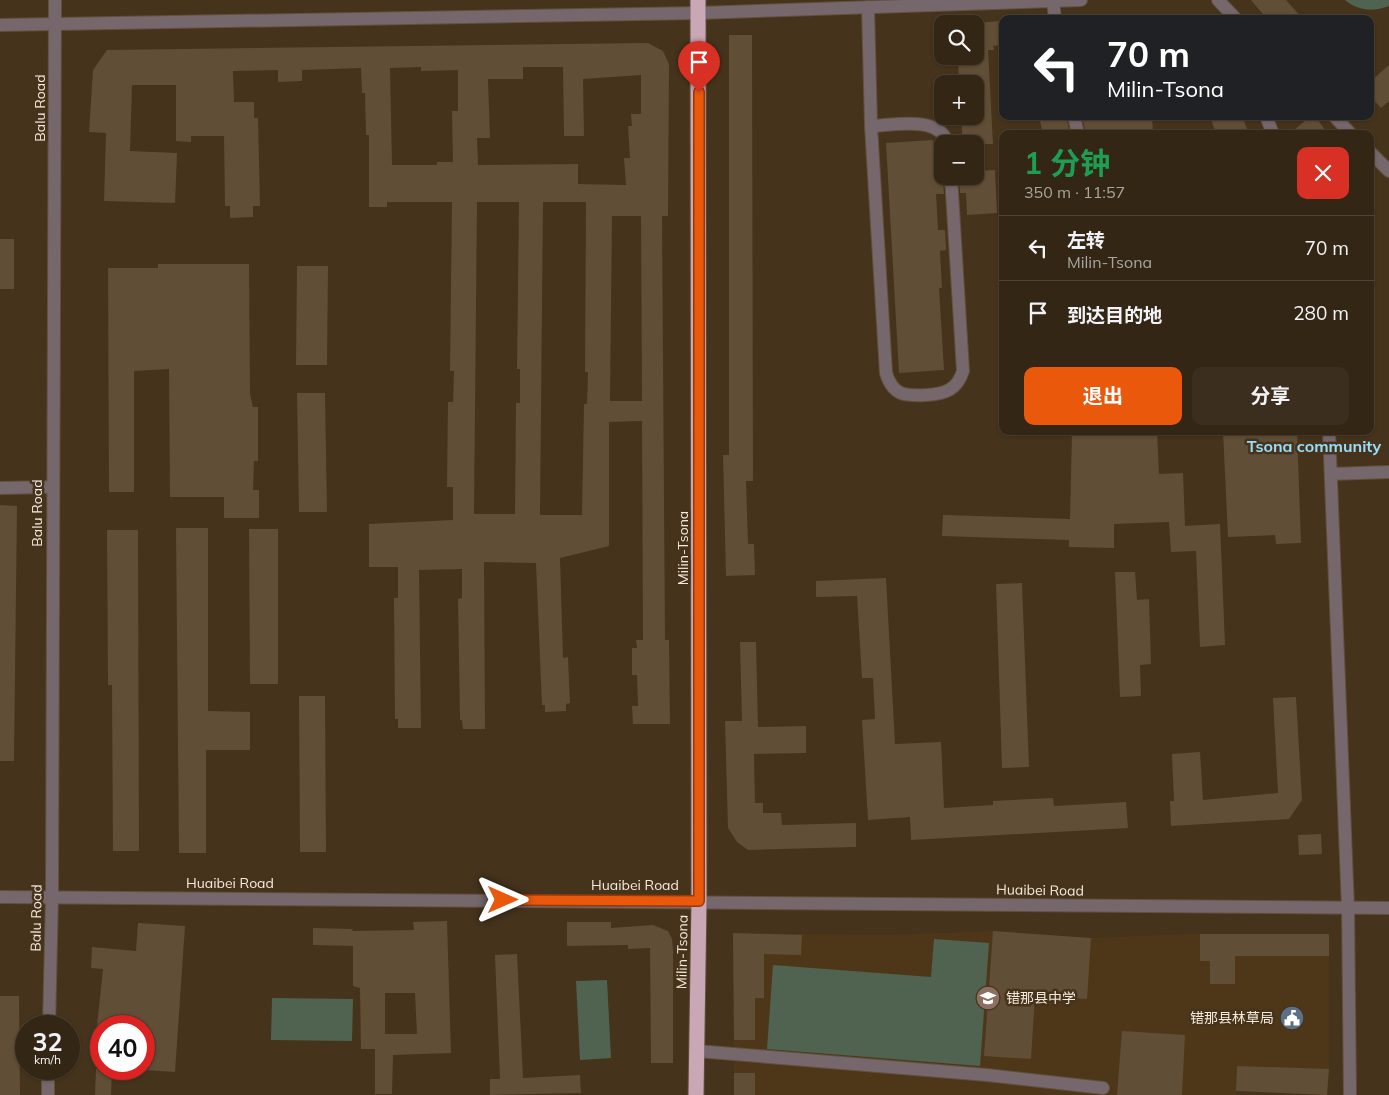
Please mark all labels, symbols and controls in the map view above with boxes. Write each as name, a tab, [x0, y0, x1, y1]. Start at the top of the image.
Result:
map controls	[934, 15, 984, 185]
button: search	[934, 15, 984, 65]
text: 70 m	[1107, 32, 1190, 76]
icon: left	[1024, 35, 1089, 100]
pin	[678, 41, 720, 92]
icon: arrive	[685, 48, 713, 76]
street label: Balu Road	[31, 74, 49, 142]
button: +	[934, 75, 984, 125]
text: Milin-Tsona	[1107, 75, 1224, 103]
button: −	[934, 135, 984, 185]
text: 1 分钟	[1024, 144, 1110, 182]
button: close	[1297, 147, 1349, 199]
text: 350 m · 11:57	[1024, 182, 1125, 202]
text: 左转	[1067, 228, 1105, 252]
icon: left	[1024, 234, 1052, 262]
text: 70 m	[1305, 236, 1349, 260]
text: Milin-Tsona	[1067, 252, 1152, 272]
icon: arrive	[1024, 299, 1052, 327]
text: 280 m	[1293, 301, 1349, 325]
text: 到达目的地	[1067, 303, 1162, 327]
button: 退出	[1024, 367, 1182, 425]
button: 分享	[1192, 367, 1349, 425]
district label: Tsona community	[1247, 436, 1382, 456]
street label: Balu Road	[28, 479, 46, 547]
street label: Milin-Tsona	[674, 511, 692, 585]
position arrow	[476, 873, 528, 925]
street label: Huaibei Road	[186, 874, 274, 892]
street label: Huaibei Road	[591, 876, 679, 894]
street label: Huaibei Road	[996, 880, 1084, 900]
street label: Balu Road	[26, 884, 46, 952]
street label: Milin-Tsona	[672, 915, 692, 989]
school or university icon: 错那县中学	[975, 985, 1001, 1011]
place label: 错那县中学	[1006, 989, 1076, 1007]
public building icon: 错那县林草局	[1279, 1005, 1305, 1031]
place label: 错那县林草局	[1190, 1009, 1274, 1027]
speed limit sign: 40	[90, 1015, 155, 1080]
text: 32	[32, 1026, 63, 1057]
text: km/h	[34, 1052, 61, 1067]

